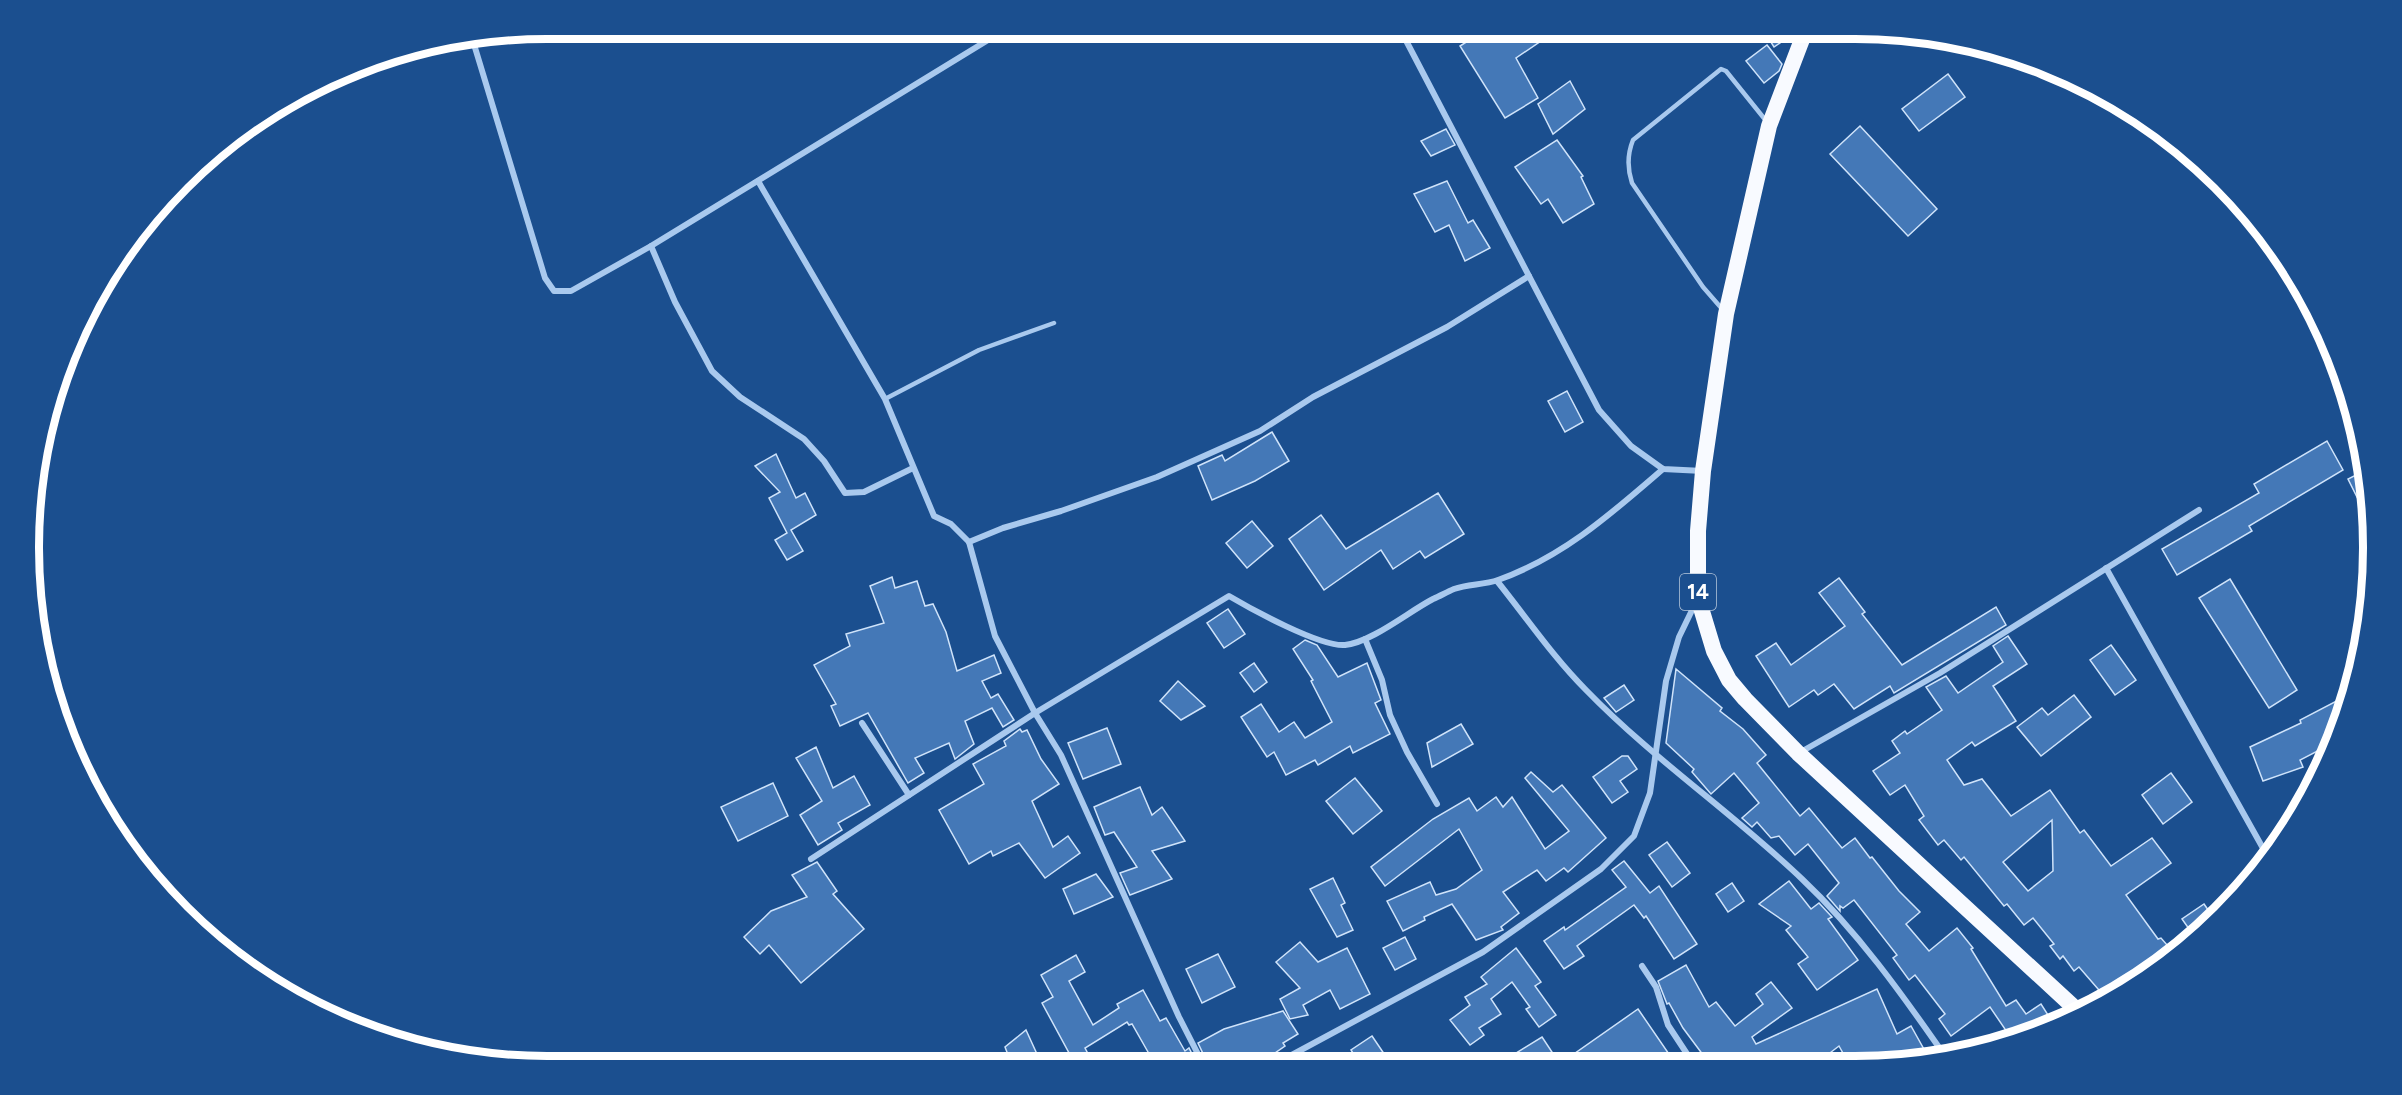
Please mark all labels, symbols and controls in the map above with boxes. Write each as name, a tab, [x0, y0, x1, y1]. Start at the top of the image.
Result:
road number: 14	[1680, 574, 1716, 610]

